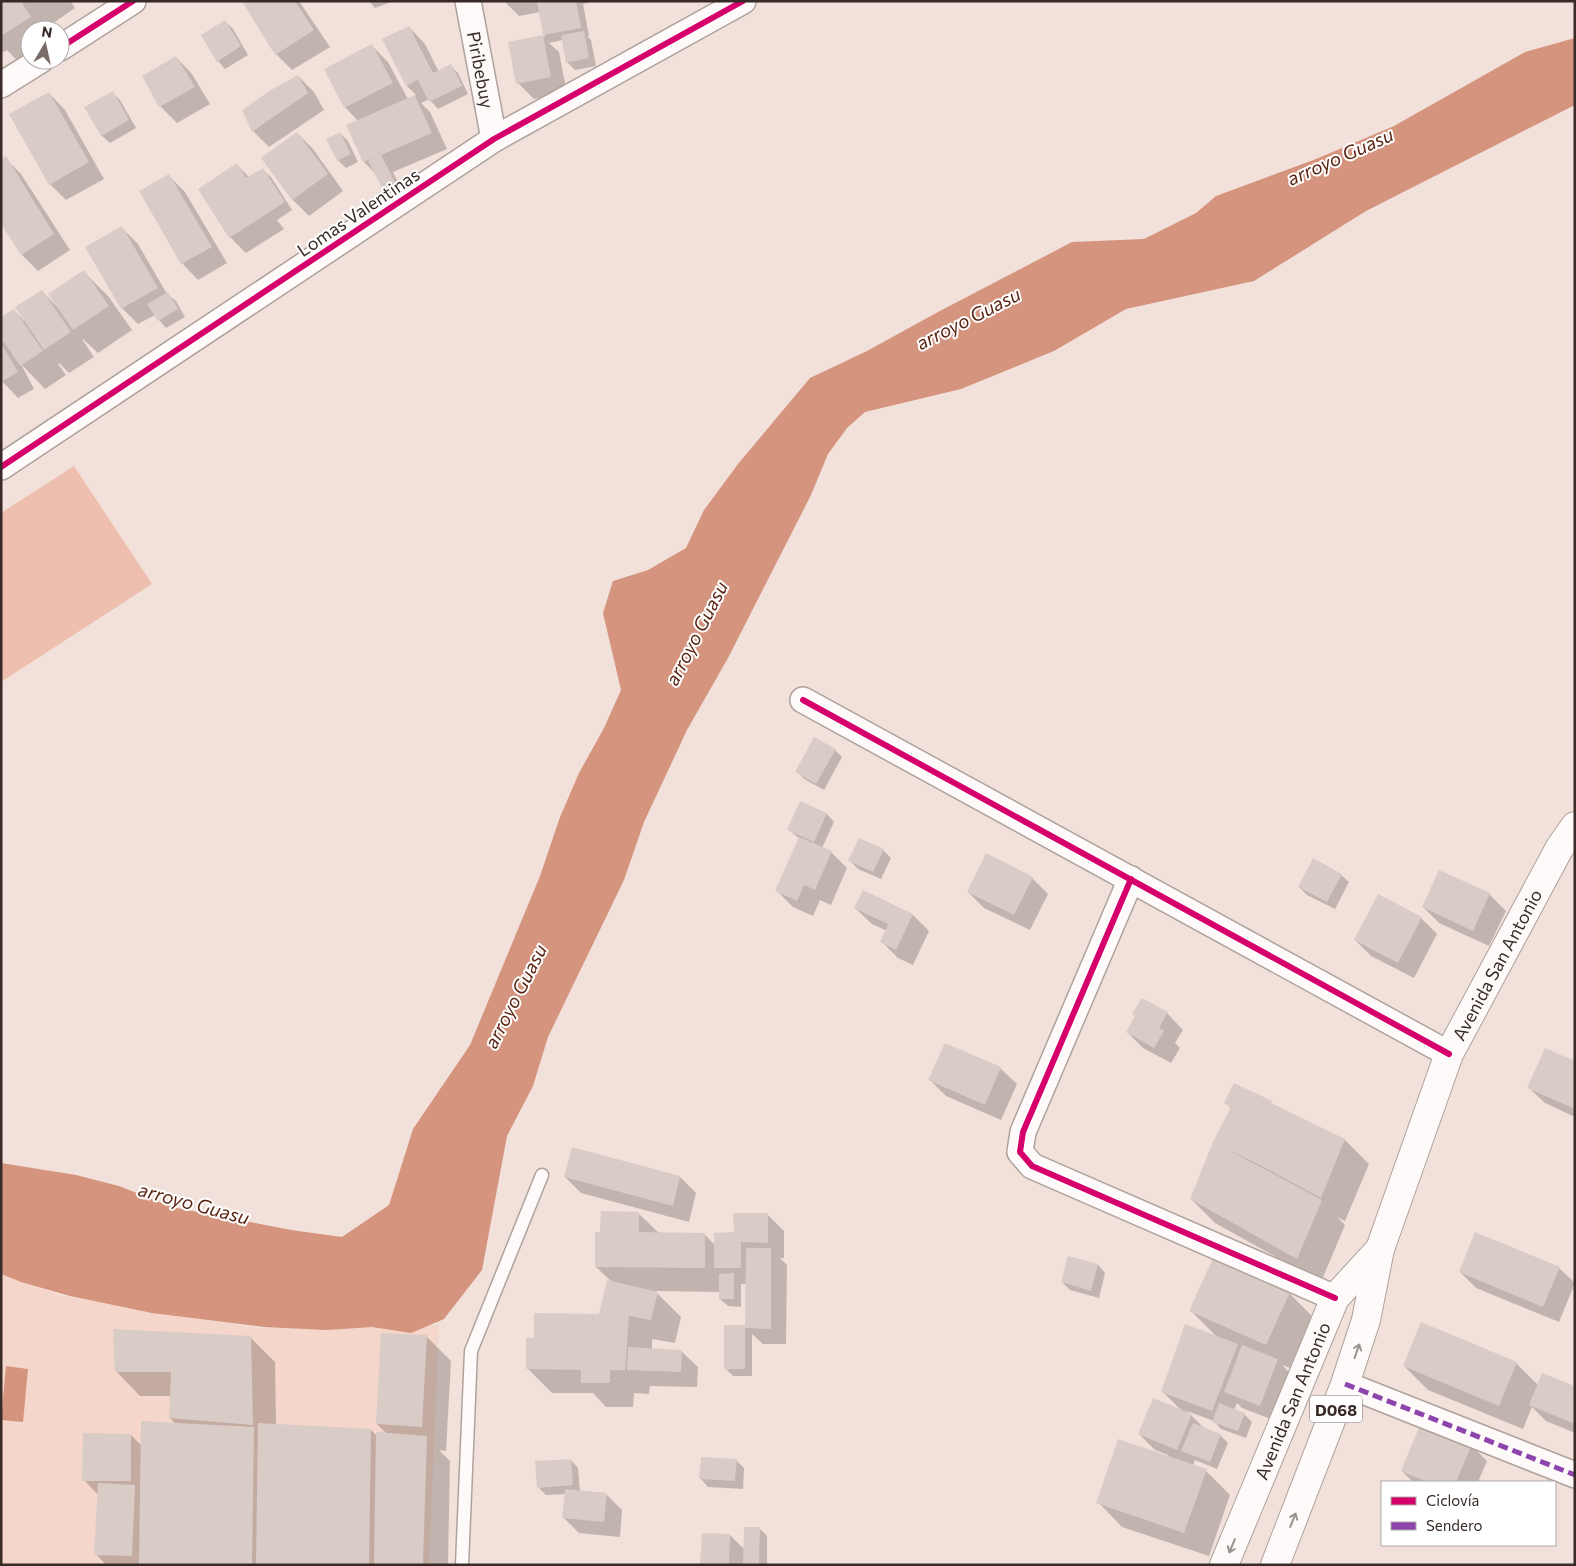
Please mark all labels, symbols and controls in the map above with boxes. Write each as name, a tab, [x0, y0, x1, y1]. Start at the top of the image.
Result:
north arrow	[20, 20, 70, 70]
text: N	[41, 22, 54, 41]
street label: Piribebuy	[463, 29, 499, 110]
water label: arroyo Guasu	[1283, 122, 1397, 190]
street label: Lomas Valentinas	[293, 163, 423, 261]
water label: arroyo Guasu	[912, 282, 1024, 354]
water label: arroyo Guasu	[660, 577, 732, 689]
street label: Avenida San Antonio	[1447, 885, 1546, 1044]
water label: arroyo Guasu	[479, 940, 551, 1052]
water label: arroyo Guasu	[136, 1177, 252, 1229]
street label: Avenida San Antonio	[1250, 1319, 1335, 1483]
one-way arrow	[1352, 1343, 1362, 1359]
road number: D068	[1310, 1396, 1362, 1422]
legend	[1381, 1481, 1556, 1546]
text: Ciclovía	[1426, 1491, 1479, 1509]
one-way arrow	[1289, 1512, 1298, 1528]
text: Sendero	[1426, 1516, 1483, 1534]
one-way arrow	[1226, 1538, 1236, 1553]

